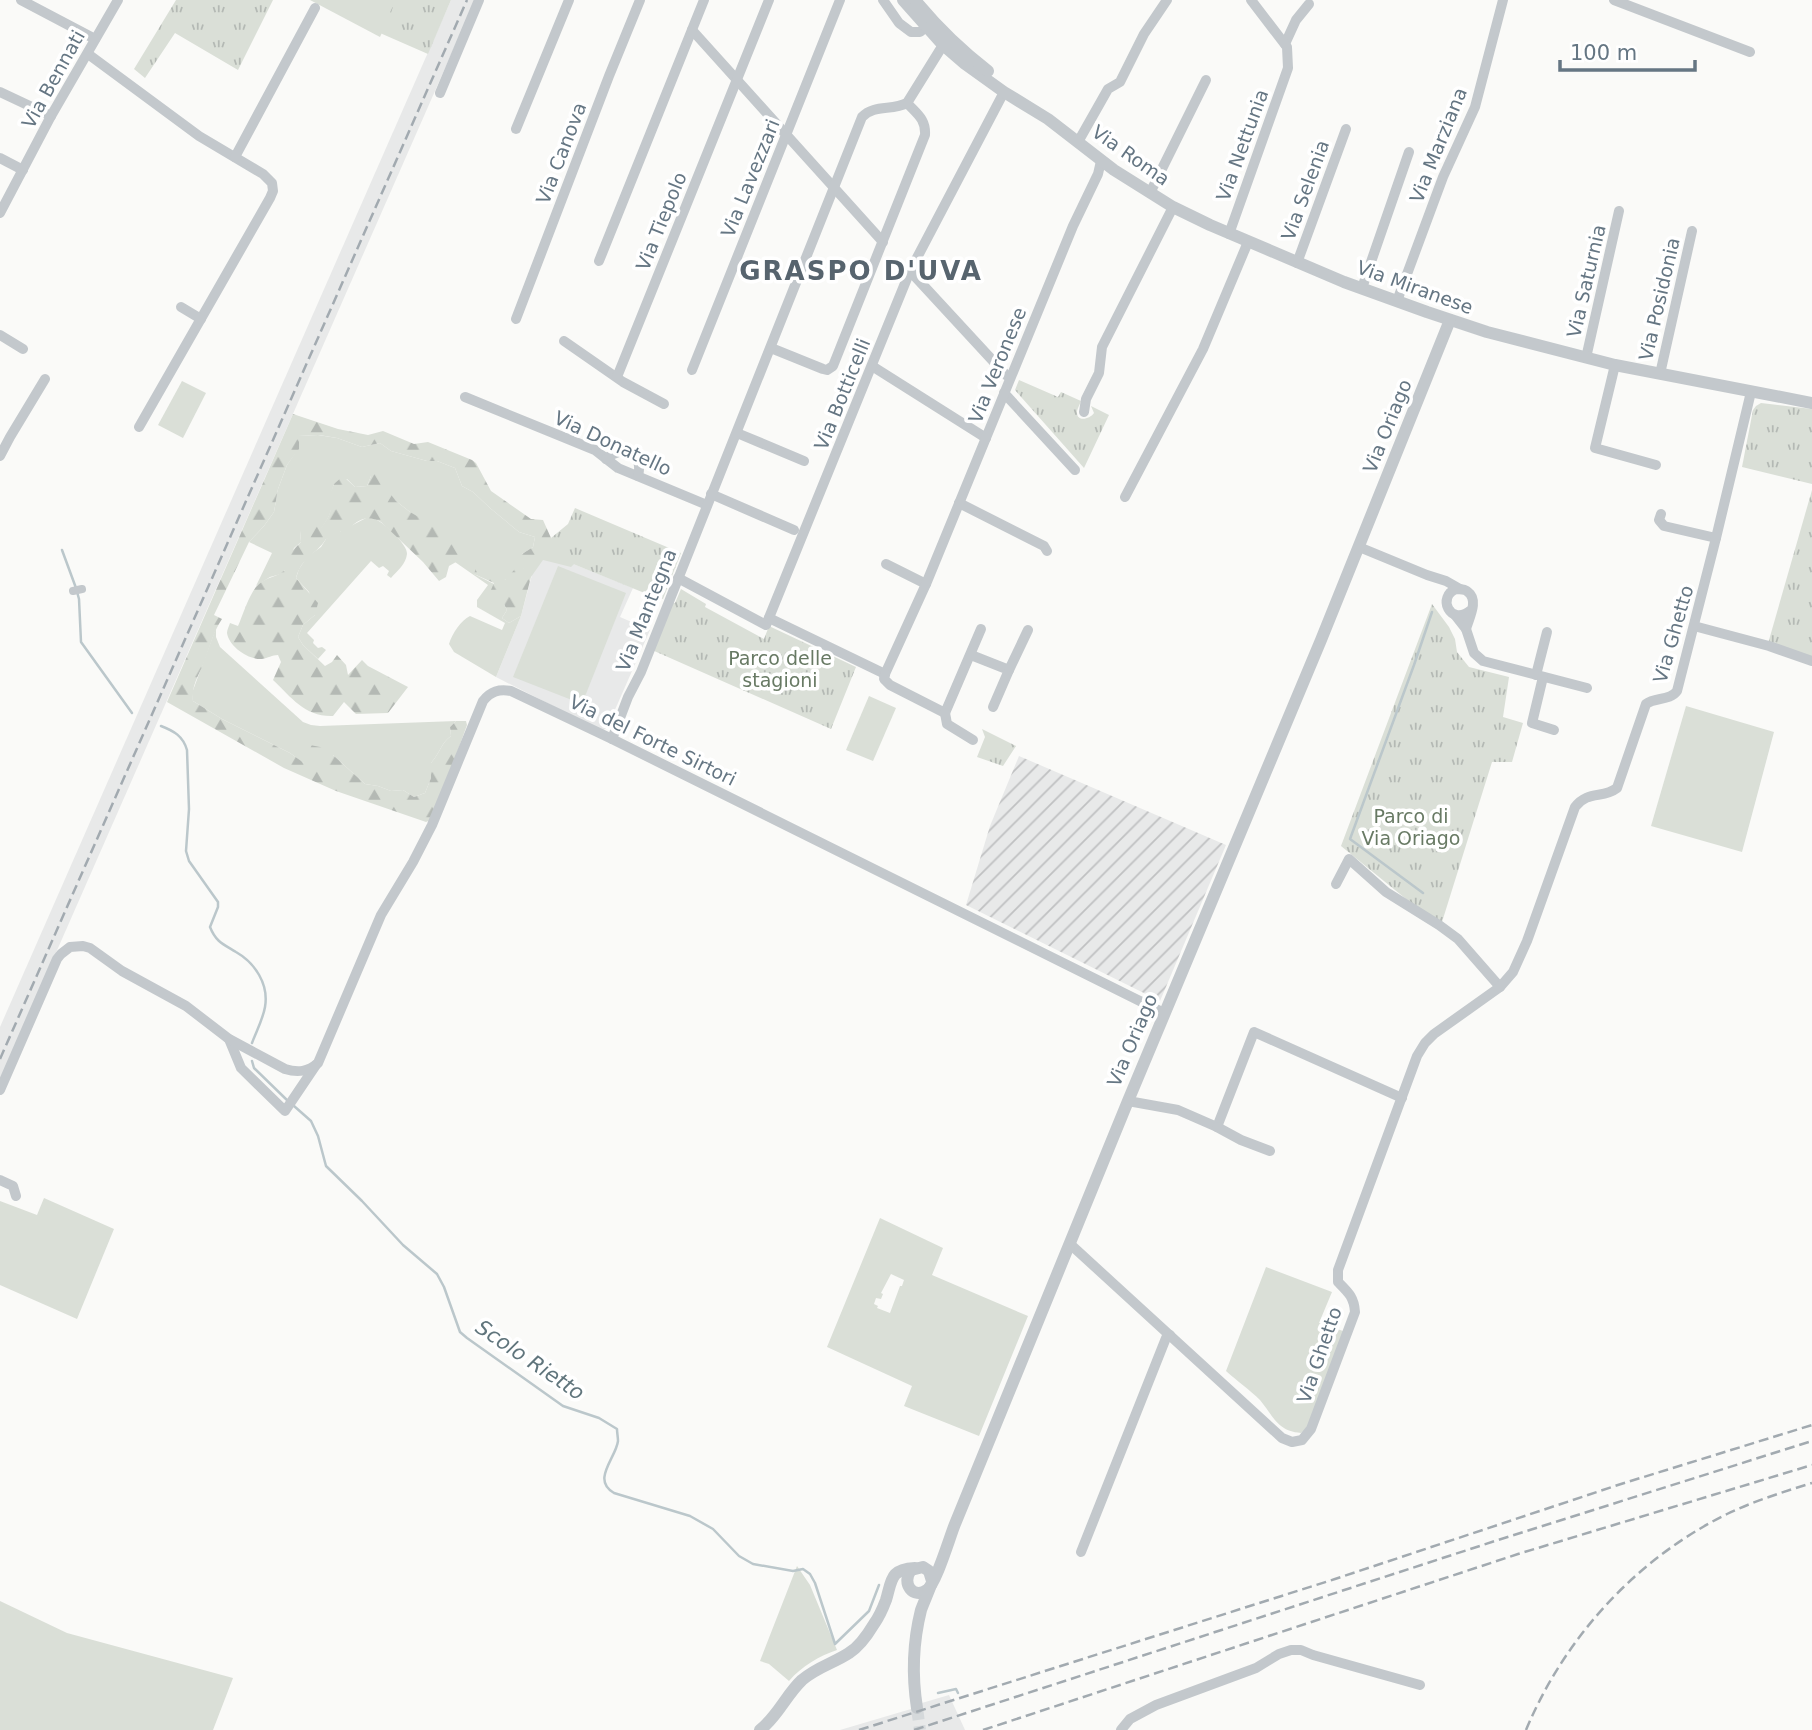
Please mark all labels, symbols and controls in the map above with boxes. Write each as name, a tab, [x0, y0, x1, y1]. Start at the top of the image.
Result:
street label: Via Bennati	[17, 26, 89, 132]
scale bar	[1560, 28, 1695, 72]
text: 100 m	[1570, 41, 1637, 65]
street label: Via Marziana	[1405, 84, 1471, 206]
street label: Via Nettunia	[1212, 86, 1272, 204]
street label: Via Canova	[532, 99, 590, 207]
street label: Via Lavezzari	[716, 116, 784, 240]
street label: Via Roma	[1088, 120, 1174, 190]
street label: Via Selenia	[1277, 137, 1333, 243]
street label: Via Tiepolo	[631, 169, 691, 273]
street label: Via Saturnia	[1562, 222, 1610, 340]
street label: Via Posidonia	[1634, 235, 1684, 363]
district label: GRASPO D'UVA	[739, 256, 983, 286]
street label: Via Miranese	[1354, 256, 1476, 318]
street label: Via Veronese	[964, 304, 1030, 426]
street label: Via Botticelli	[810, 335, 874, 453]
street label: Via Oriago	[1358, 376, 1416, 476]
street label: Via Donatello	[551, 406, 675, 480]
street label: Via Mantegna	[611, 545, 681, 675]
street label: Via Ghetto	[1649, 583, 1697, 685]
park label: Parco delle stagioni	[728, 647, 832, 691]
street label: Via del Forte Sirtori	[566, 690, 740, 790]
park label: Parco di Via Oriago	[1362, 805, 1460, 849]
street label: Via Oriago	[1103, 990, 1161, 1090]
street label: Via Ghetto	[1292, 1304, 1346, 1406]
water label: Scolo Rietto	[471, 1315, 589, 1405]

